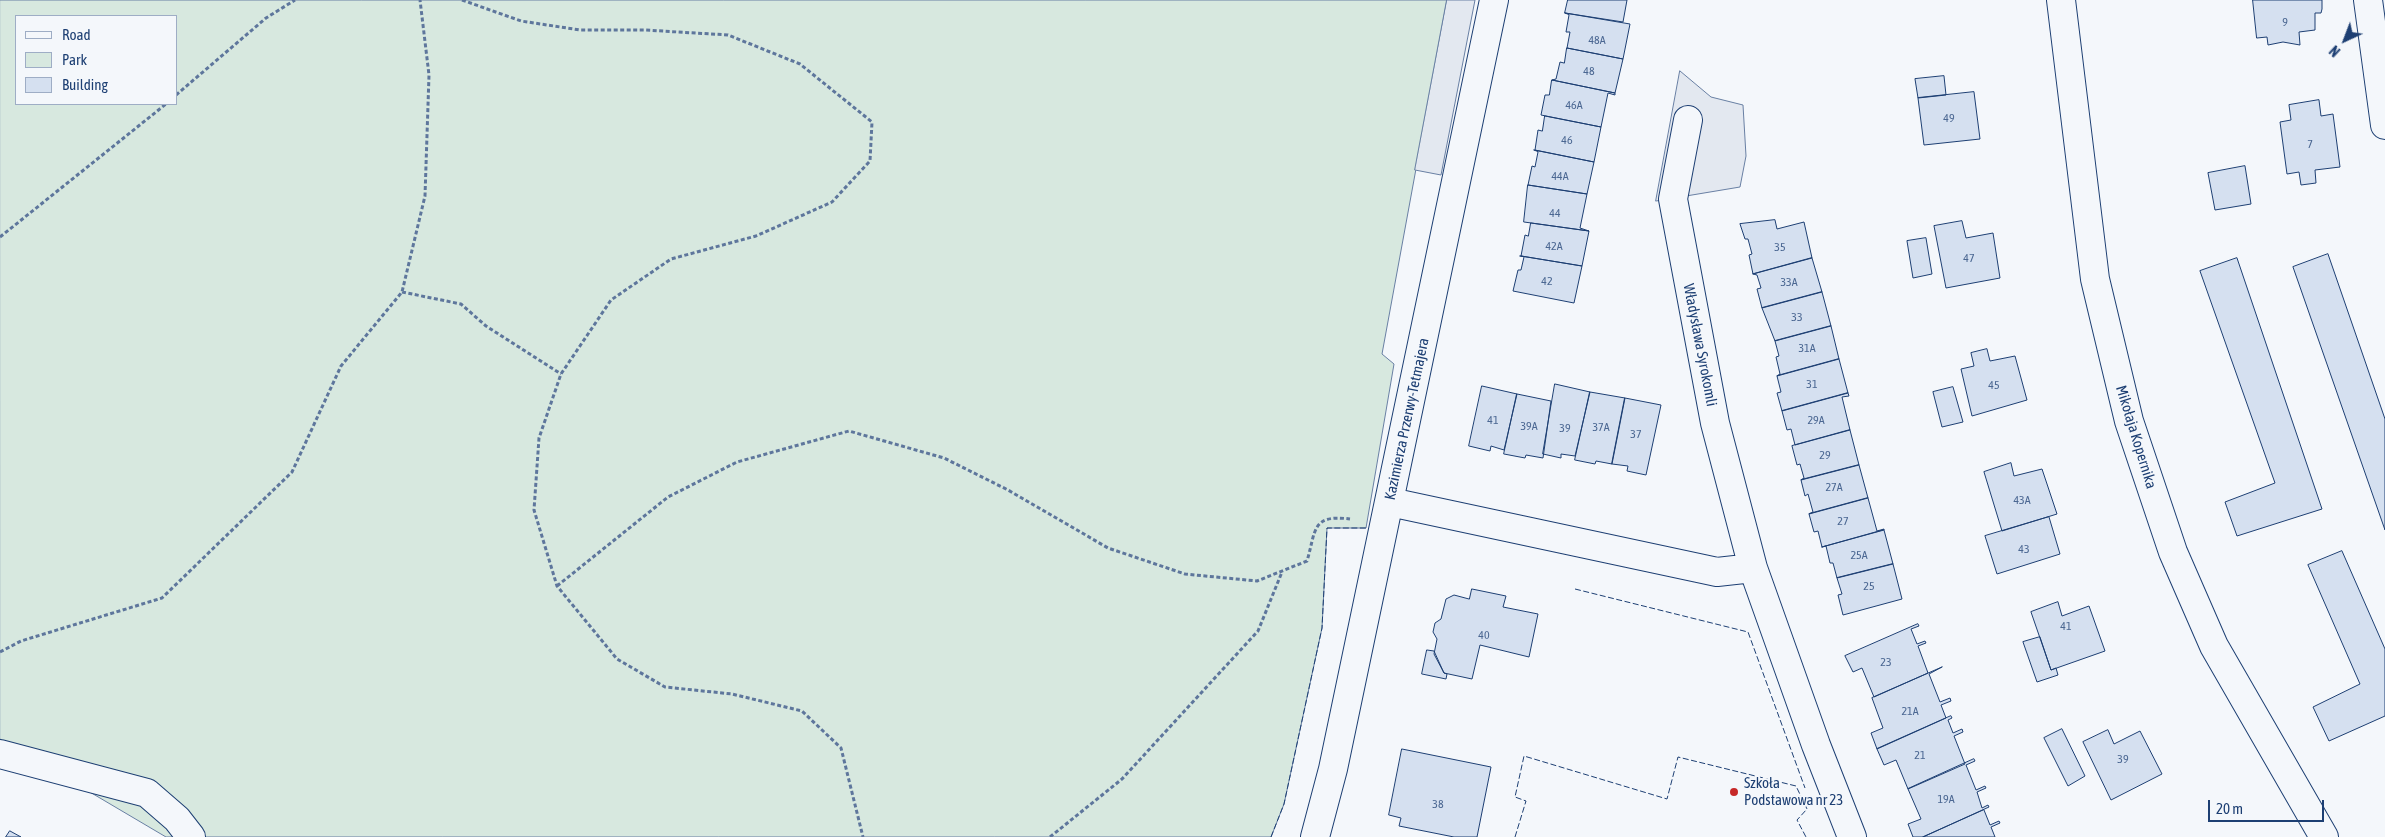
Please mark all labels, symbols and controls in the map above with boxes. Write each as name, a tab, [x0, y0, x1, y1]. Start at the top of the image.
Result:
legend	[15, 15, 178, 105]
house number: 9	[2282, 15, 2288, 29]
north arrow	[2320, 15, 2370, 65]
text: Road	[62, 26, 91, 43]
house number: 48A	[1588, 33, 1606, 47]
text: N	[2326, 42, 2343, 60]
text: Park	[62, 51, 87, 68]
house number: 48	[1583, 64, 1595, 78]
text: Building	[62, 76, 108, 93]
house number: 46A	[1565, 98, 1583, 112]
house number: 49	[1943, 111, 1955, 125]
house number: 46	[1561, 133, 1573, 147]
house number: 7	[2307, 137, 2313, 151]
house number: 44A	[1551, 169, 1569, 183]
house number: 44	[1549, 206, 1561, 220]
house number: 42A	[1545, 239, 1563, 253]
house number: 35	[1774, 240, 1786, 254]
house number: 47	[1963, 251, 1975, 265]
house number: 42	[1541, 274, 1553, 288]
house number: 33A	[1780, 275, 1798, 289]
street label: Władysława Syrokomli	[1679, 282, 1721, 408]
house number: 33	[1791, 310, 1803, 324]
street label: Kazimierza Przerwy-Tetmajera	[1381, 336, 1433, 502]
house number: 31A	[1798, 341, 1816, 355]
house number: 31	[1806, 377, 1818, 391]
house number: 45	[1988, 378, 2000, 392]
street label: Mikołaja Kopernika	[2112, 383, 2160, 491]
house number: 41	[1487, 413, 1499, 427]
house number: 29A	[1807, 413, 1825, 427]
house number: 39A	[1520, 419, 1538, 433]
house number: 37A	[1592, 420, 1610, 434]
house number: 39	[1559, 421, 1571, 435]
house number: 37	[1630, 427, 1642, 441]
house number: 29	[1819, 448, 1831, 462]
house number: 27A	[1825, 480, 1843, 494]
house number: 43A	[2013, 493, 2031, 507]
house number: 27	[1837, 514, 1849, 528]
house number: 43	[2018, 542, 2030, 556]
house number: 25A	[1850, 548, 1868, 562]
house number: 25	[1863, 579, 1875, 593]
house number: 41	[2060, 619, 2072, 633]
house number: 40	[1478, 628, 1490, 642]
house number: 23	[1880, 655, 1892, 669]
house number: 21A	[1901, 704, 1919, 718]
house number: 21	[1914, 748, 1926, 762]
house number: 39	[2117, 752, 2129, 766]
place label: Szkoła Podstawowa nr 23	[1744, 774, 1843, 809]
marker: Szkoła Podstawowa nr 23	[1728, 786, 1740, 798]
scale bar	[2210, 790, 2326, 822]
house number: 19A	[1937, 792, 1955, 806]
house number: 38	[1432, 797, 1444, 811]
text: 20 m	[2216, 800, 2243, 817]

